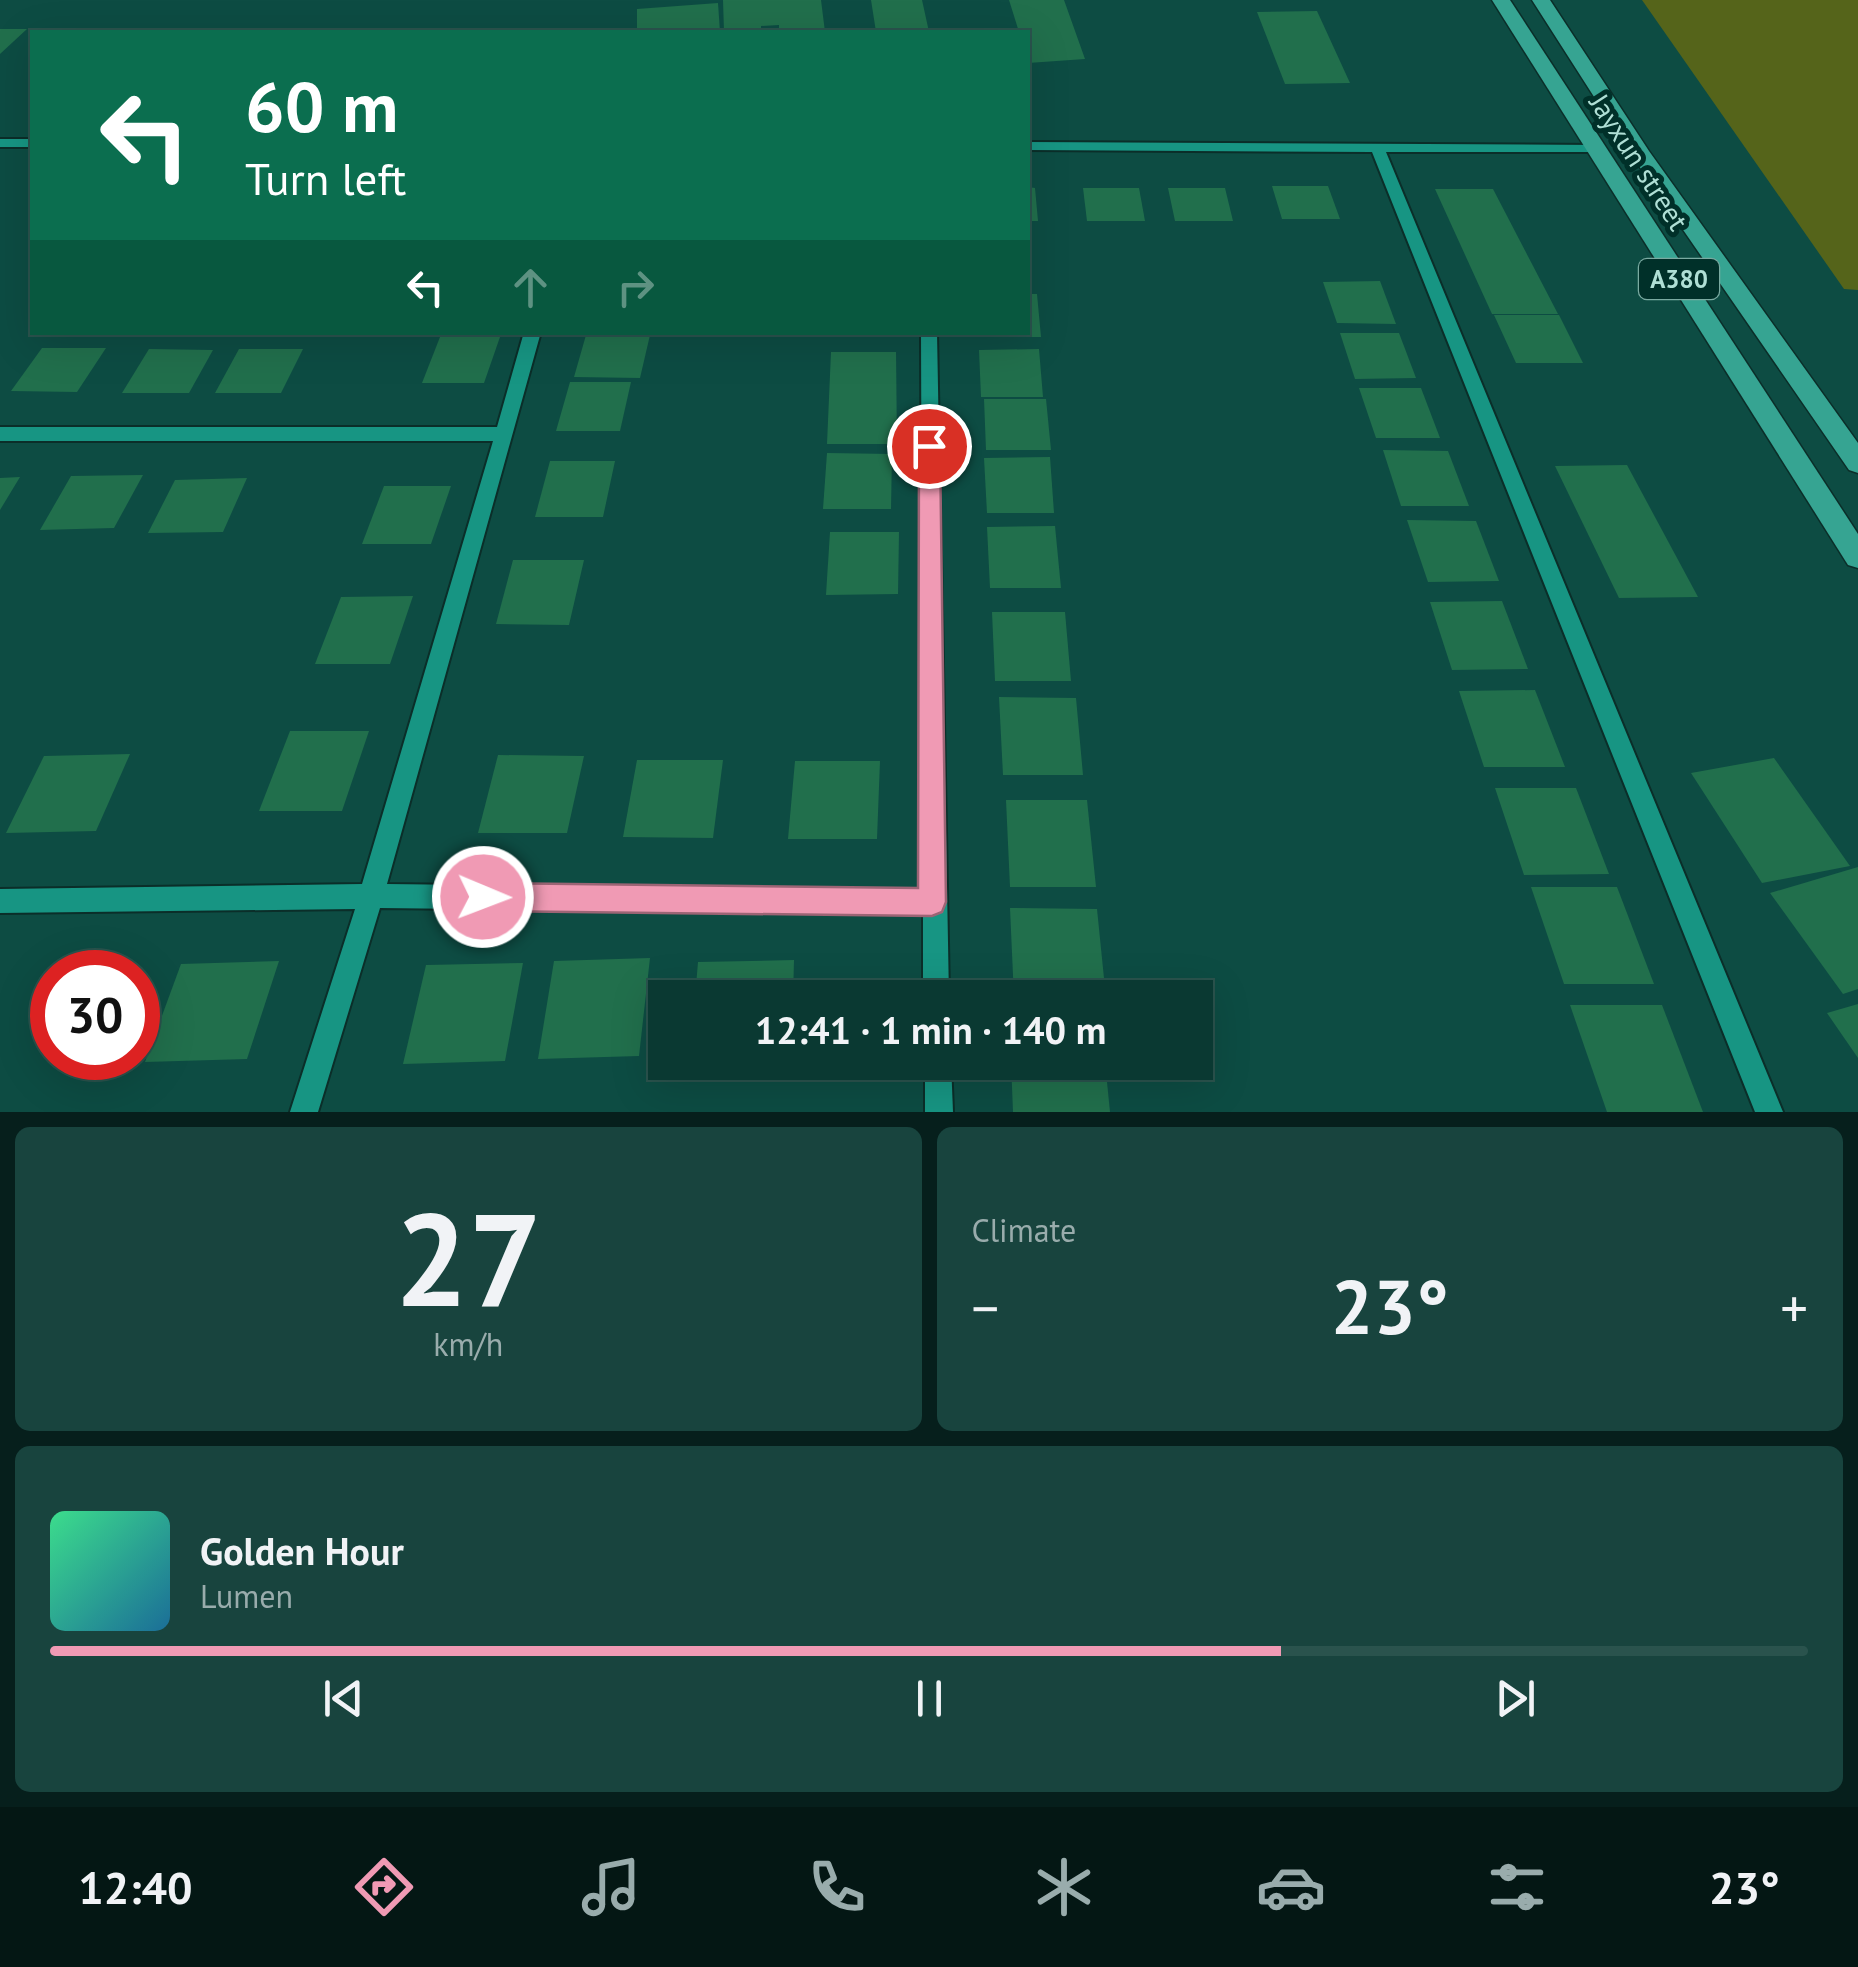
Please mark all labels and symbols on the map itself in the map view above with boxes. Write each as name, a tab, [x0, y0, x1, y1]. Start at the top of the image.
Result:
street label: Jayxun street	[1581, 86, 1698, 237]
road number: A380	[1639, 259, 1719, 299]
pin	[887, 404, 972, 489]
position arrow	[431, 845, 535, 949]
speed limit sign: 30	[30, 950, 160, 1080]

